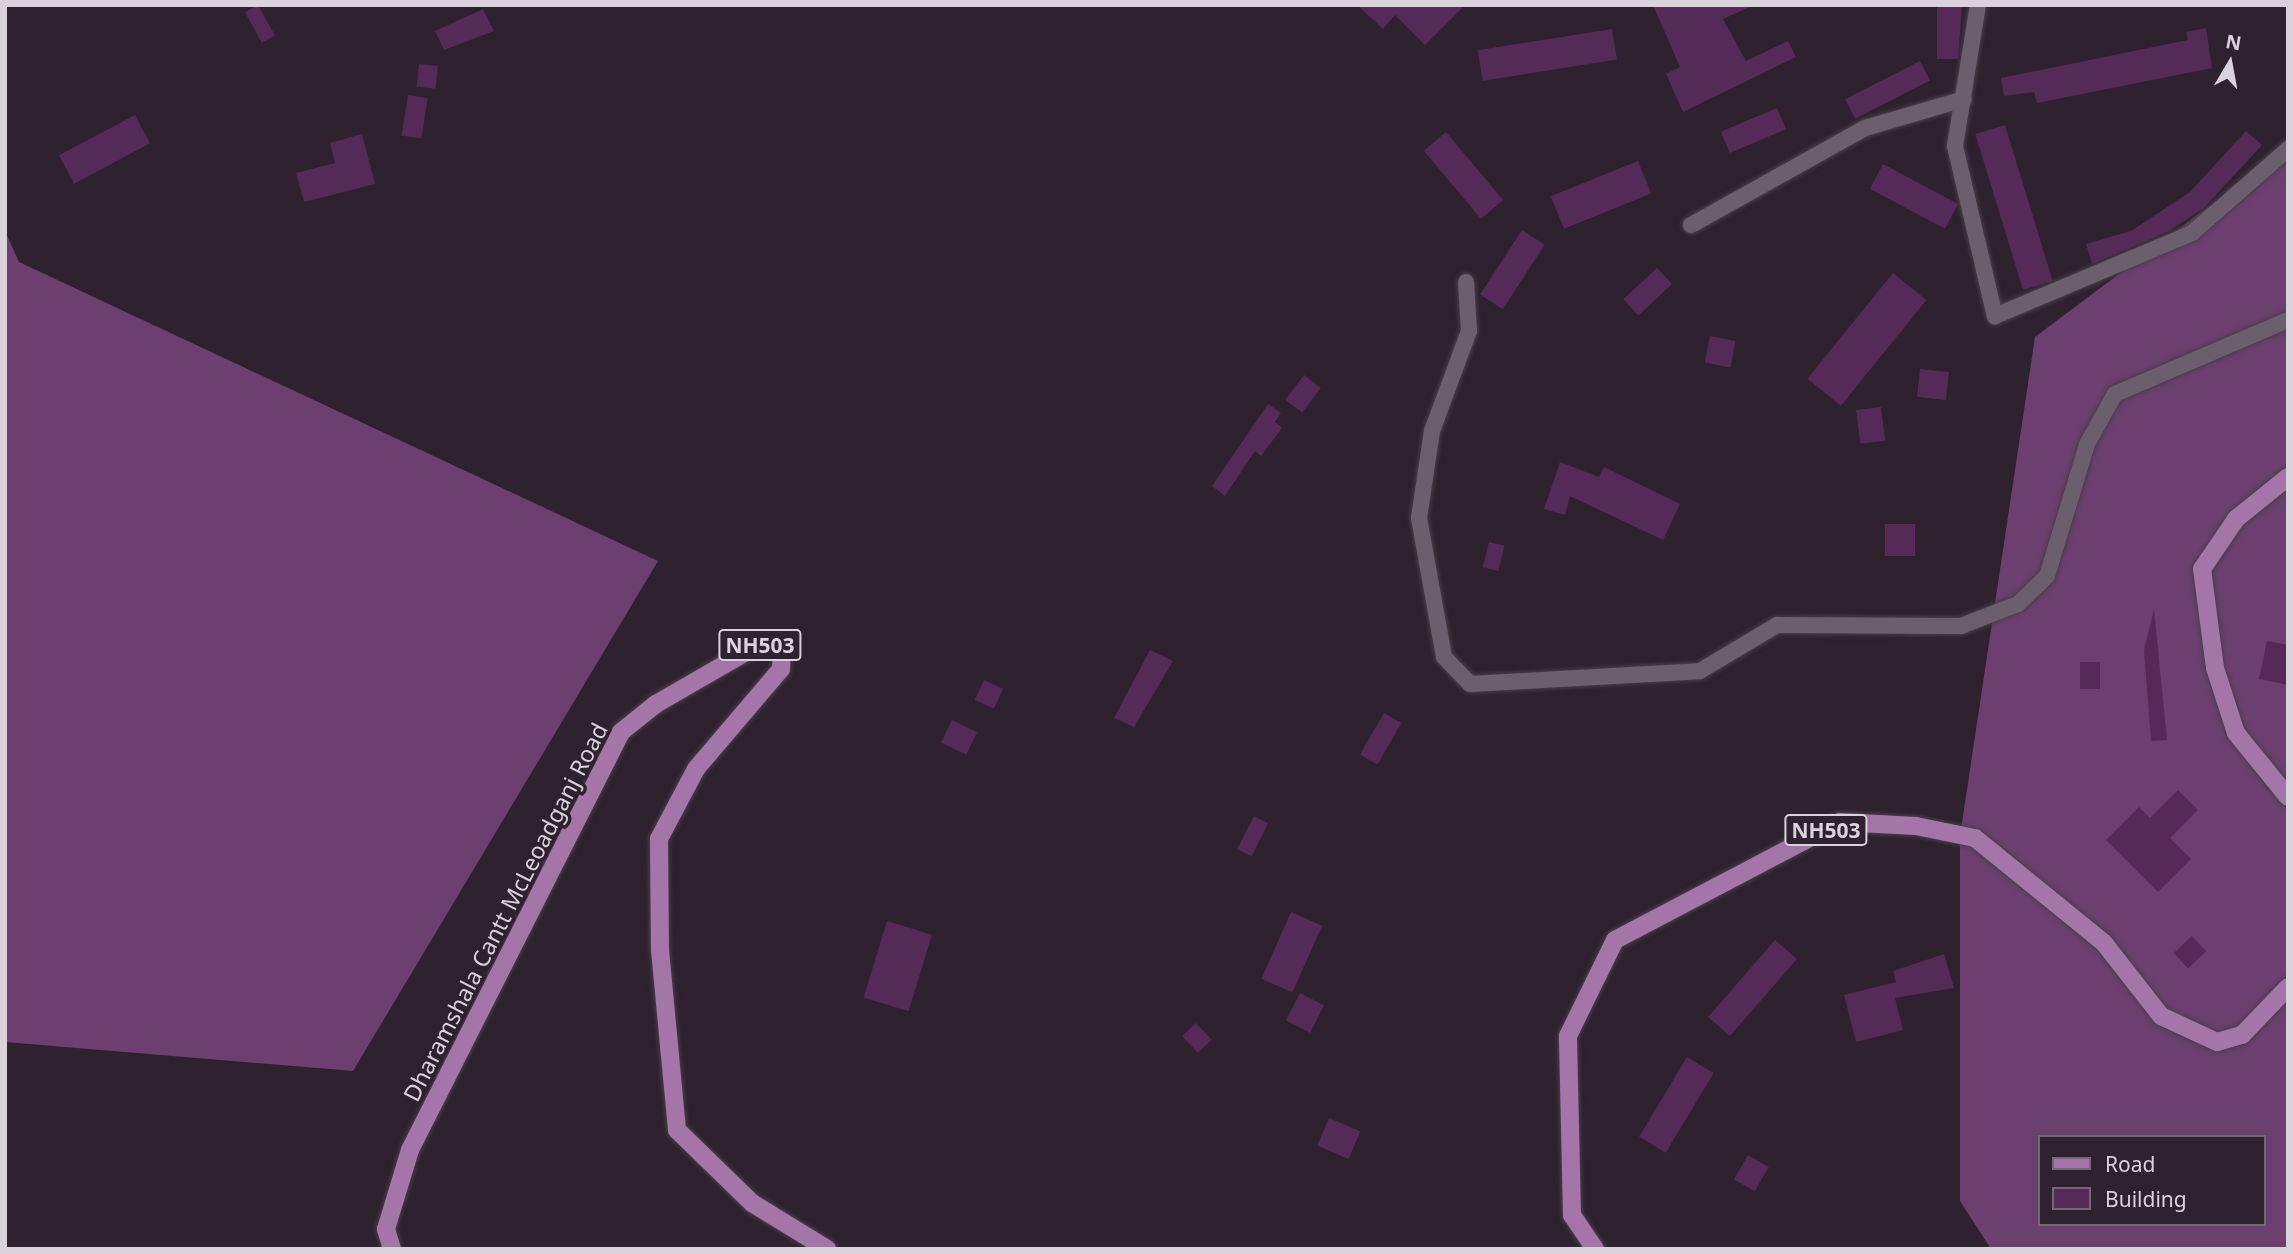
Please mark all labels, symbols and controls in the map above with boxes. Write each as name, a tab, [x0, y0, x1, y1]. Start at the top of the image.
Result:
north arrow	[2195, 28, 2265, 98]
text: N	[2224, 28, 2244, 56]
road number: NH503	[718, 628, 802, 662]
street label: Dharamshala Cantt McLeoadganj Road	[397, 718, 613, 1106]
road number: NH503	[1784, 812, 1868, 848]
legend	[2038, 1135, 2265, 1226]
text: Road	[2105, 1150, 2155, 1178]
text: Building	[2105, 1185, 2187, 1213]

